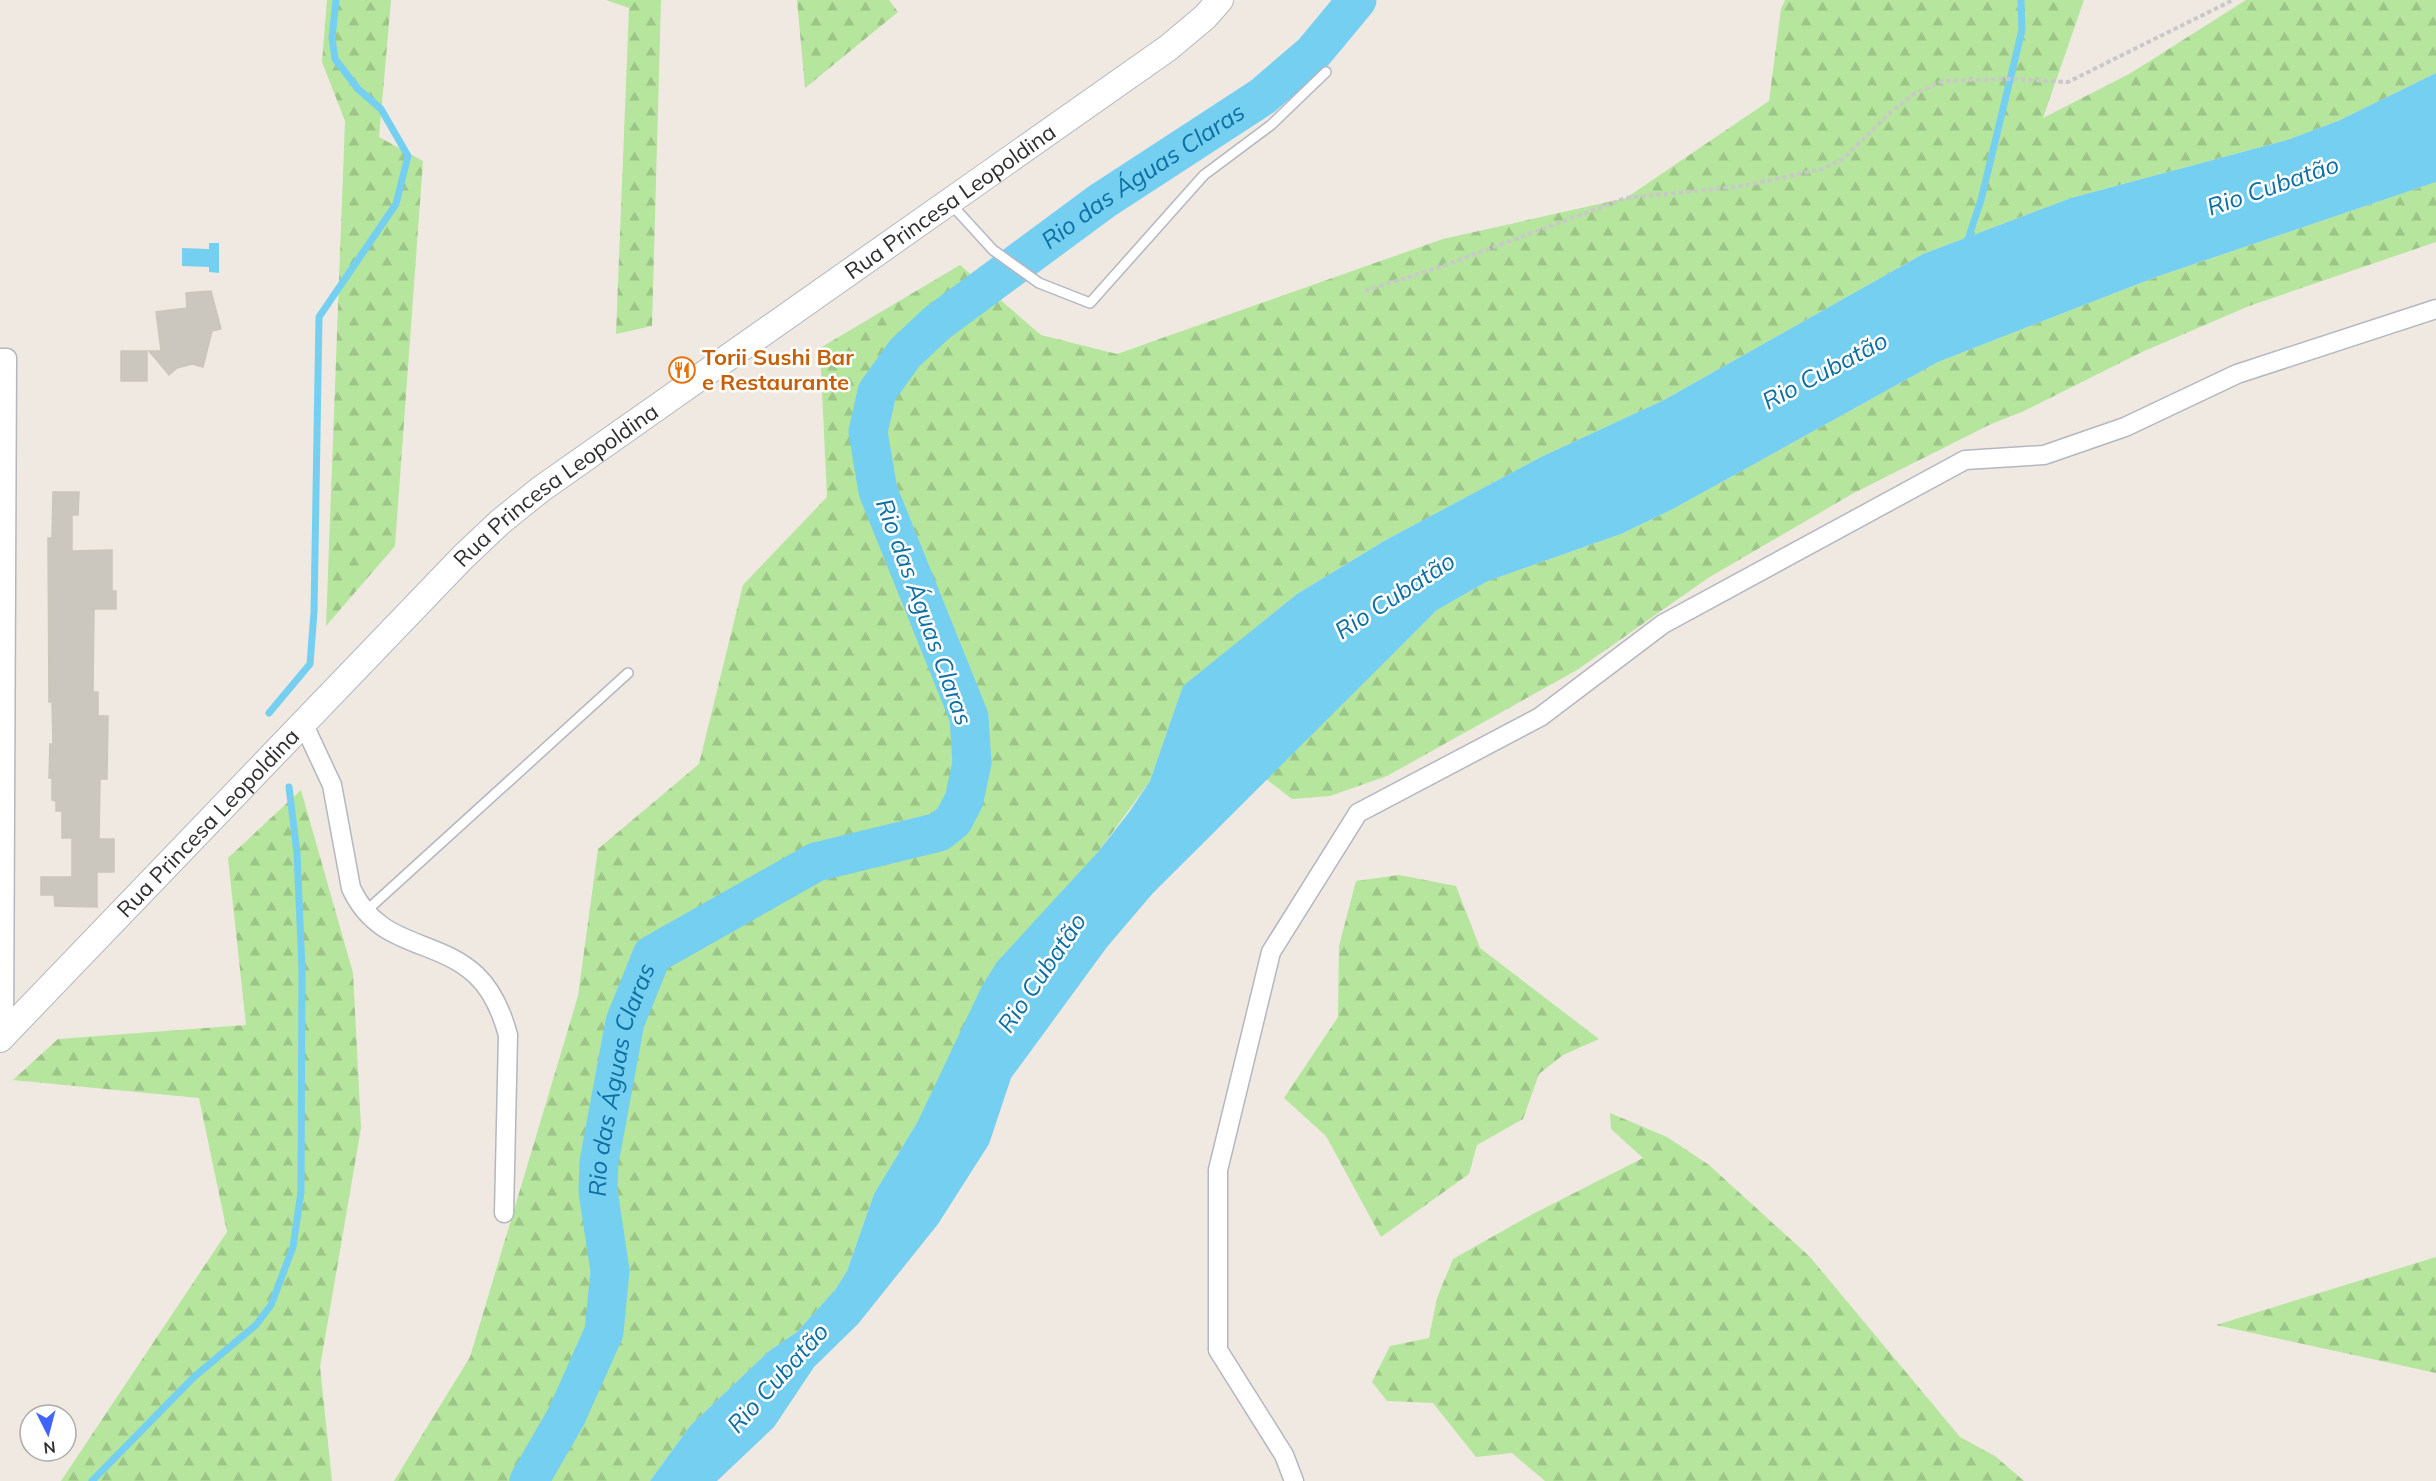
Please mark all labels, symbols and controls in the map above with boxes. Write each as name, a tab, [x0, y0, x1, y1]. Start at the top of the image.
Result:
water label: Rio das Águas Claras	[1035, 96, 1250, 255]
street label: Rua Princesa Leopoldina	[839, 117, 1061, 285]
water label: Rio Cubatão	[2203, 148, 2343, 222]
water label: Rio Cubatão	[1757, 325, 1892, 416]
place label: Torii Sushi Bar e Restaurante	[702, 343, 854, 396]
restaurant icon: Torii Sushi Bar e Restaurante	[667, 355, 697, 385]
street label: Rua Princesa Leopoldina	[447, 397, 664, 573]
water label: Rio das Águas Claras	[870, 494, 980, 729]
water label: Rio Cubatão	[1329, 545, 1460, 645]
street label: Rua Princesa Leopoldina	[111, 722, 305, 923]
water label: Rio Cubatão	[990, 907, 1092, 1038]
water label: Rio das Águas Claras	[582, 959, 661, 1197]
water label: Rio Cubatão	[720, 1316, 834, 1438]
north arrow	[18, 1403, 78, 1463]
text: N	[43, 1437, 57, 1458]

